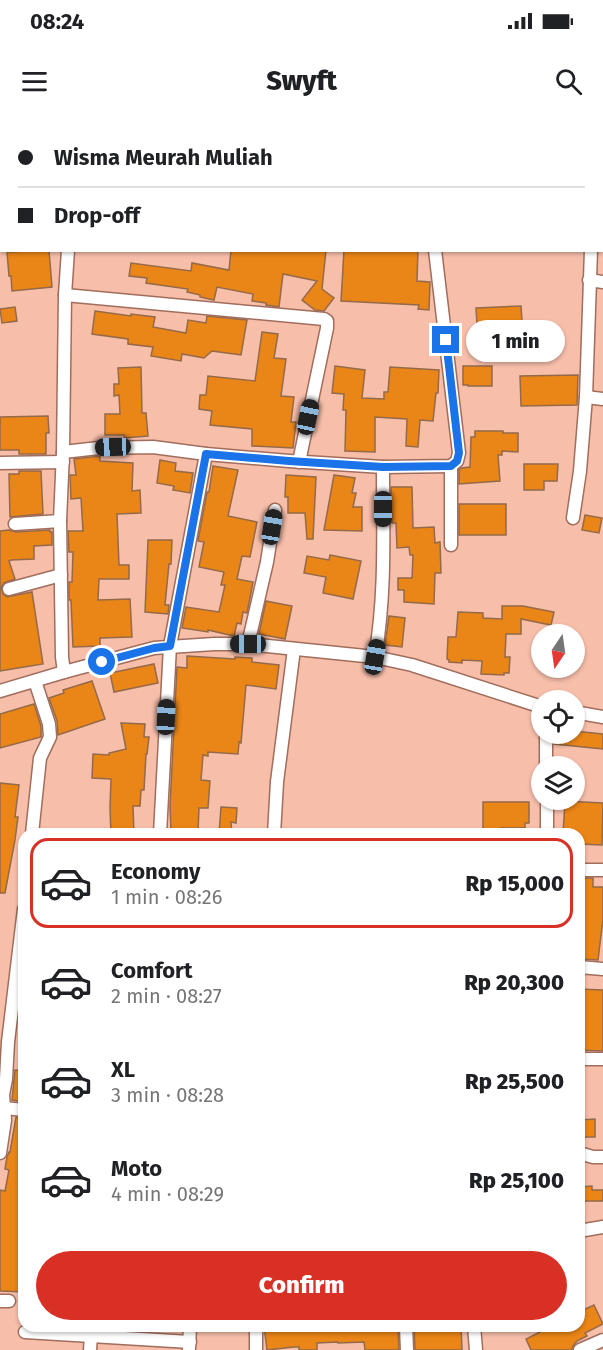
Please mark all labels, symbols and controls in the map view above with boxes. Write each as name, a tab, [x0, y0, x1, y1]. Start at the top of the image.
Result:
text: 08:24	[30, 8, 84, 35]
icon: menu	[18, 65, 51, 98]
text: Swyft	[266, 65, 337, 97]
icon: search	[552, 65, 585, 98]
text: Wisma Meurah Muliah	[54, 144, 273, 171]
text: Drop-off	[54, 202, 140, 229]
callout: 1 min	[467, 319, 566, 361]
route end	[432, 326, 459, 353]
text: 1 min	[492, 329, 539, 353]
car	[295, 398, 321, 436]
car	[95, 437, 131, 457]
car	[374, 491, 392, 527]
car	[260, 508, 284, 546]
north arrow	[531, 624, 585, 678]
map controls	[531, 624, 585, 810]
car	[230, 635, 266, 653]
car	[363, 638, 387, 676]
route start	[88, 648, 115, 675]
button: locate	[531, 690, 585, 744]
car	[156, 699, 176, 735]
button: layers	[531, 756, 585, 810]
icon: car	[39, 856, 93, 910]
text: Economy	[111, 858, 200, 885]
text: Rp 15,000	[466, 870, 564, 897]
text: 1 min · 08:26	[111, 885, 222, 909]
icon: car	[39, 955, 93, 1009]
text: Comfort	[111, 957, 192, 984]
text: Rp 20,300	[464, 969, 564, 996]
text: 2 min · 08:27	[111, 984, 222, 1008]
icon: car	[39, 1054, 93, 1108]
text: XL	[111, 1056, 135, 1083]
text: Rp 25,500	[465, 1068, 564, 1095]
text: 3 min · 08:28	[111, 1083, 224, 1107]
icon: car	[39, 1153, 93, 1207]
text: Moto	[111, 1155, 162, 1182]
text: Rp 25,100	[469, 1167, 564, 1194]
text: 4 min · 08:29	[111, 1182, 224, 1206]
button: Confirm	[36, 1251, 567, 1320]

